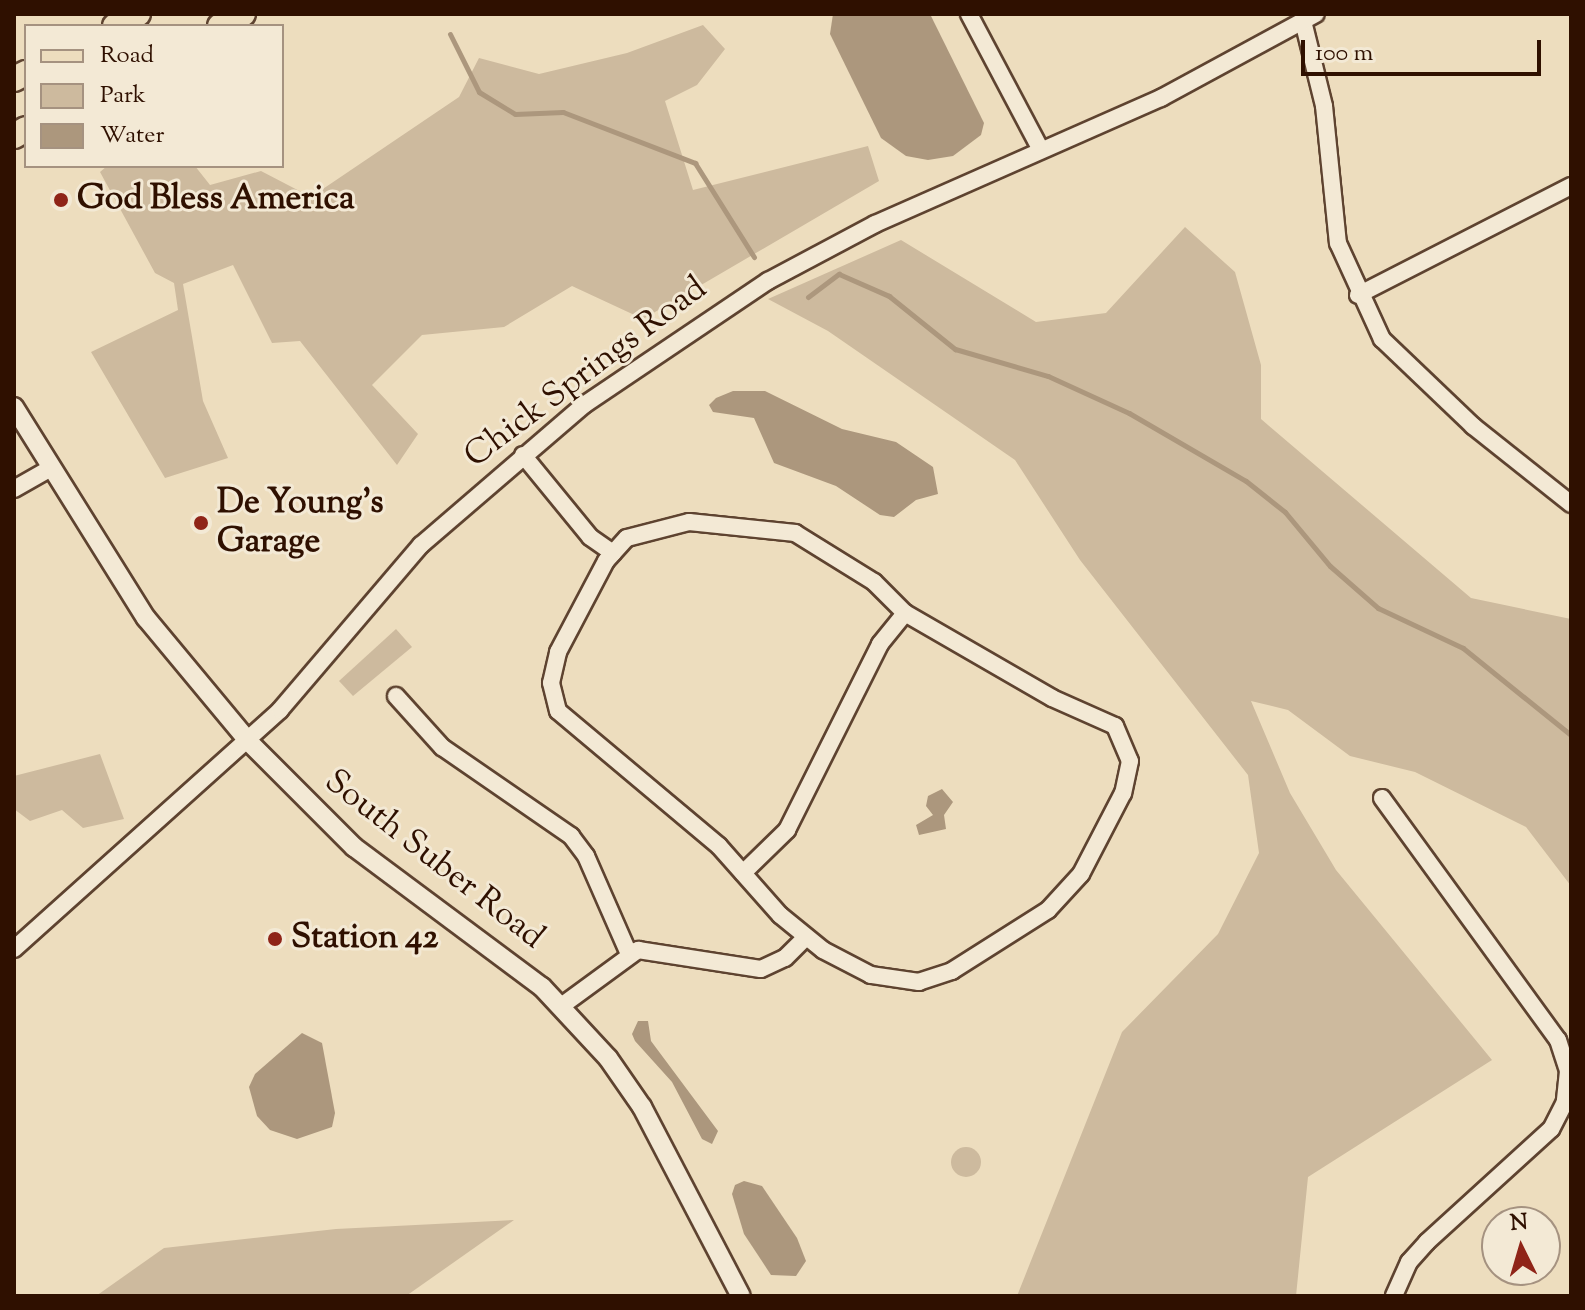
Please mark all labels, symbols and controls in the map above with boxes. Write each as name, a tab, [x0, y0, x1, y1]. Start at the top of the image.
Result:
legend	[24, 24, 284, 168]
scale bar	[1305, 24, 1545, 74]
text: 100 m	[1315, 37, 1373, 71]
text: Road	[100, 39, 154, 73]
text: Park	[100, 79, 146, 113]
text: Water	[100, 119, 164, 153]
place label: God Bless America	[77, 180, 355, 220]
marker: God Bless America	[52, 191, 70, 209]
street label: Chick Springs Road	[457, 269, 715, 477]
place label: De Young's Garage	[217, 483, 384, 562]
marker: De Young's Garage	[192, 514, 210, 532]
street label: South Suber Road	[316, 762, 552, 958]
place label: Station 42	[291, 919, 438, 959]
marker: Station 42	[266, 930, 284, 948]
north arrow	[1481, 1206, 1561, 1286]
text: N	[1509, 1207, 1529, 1241]

